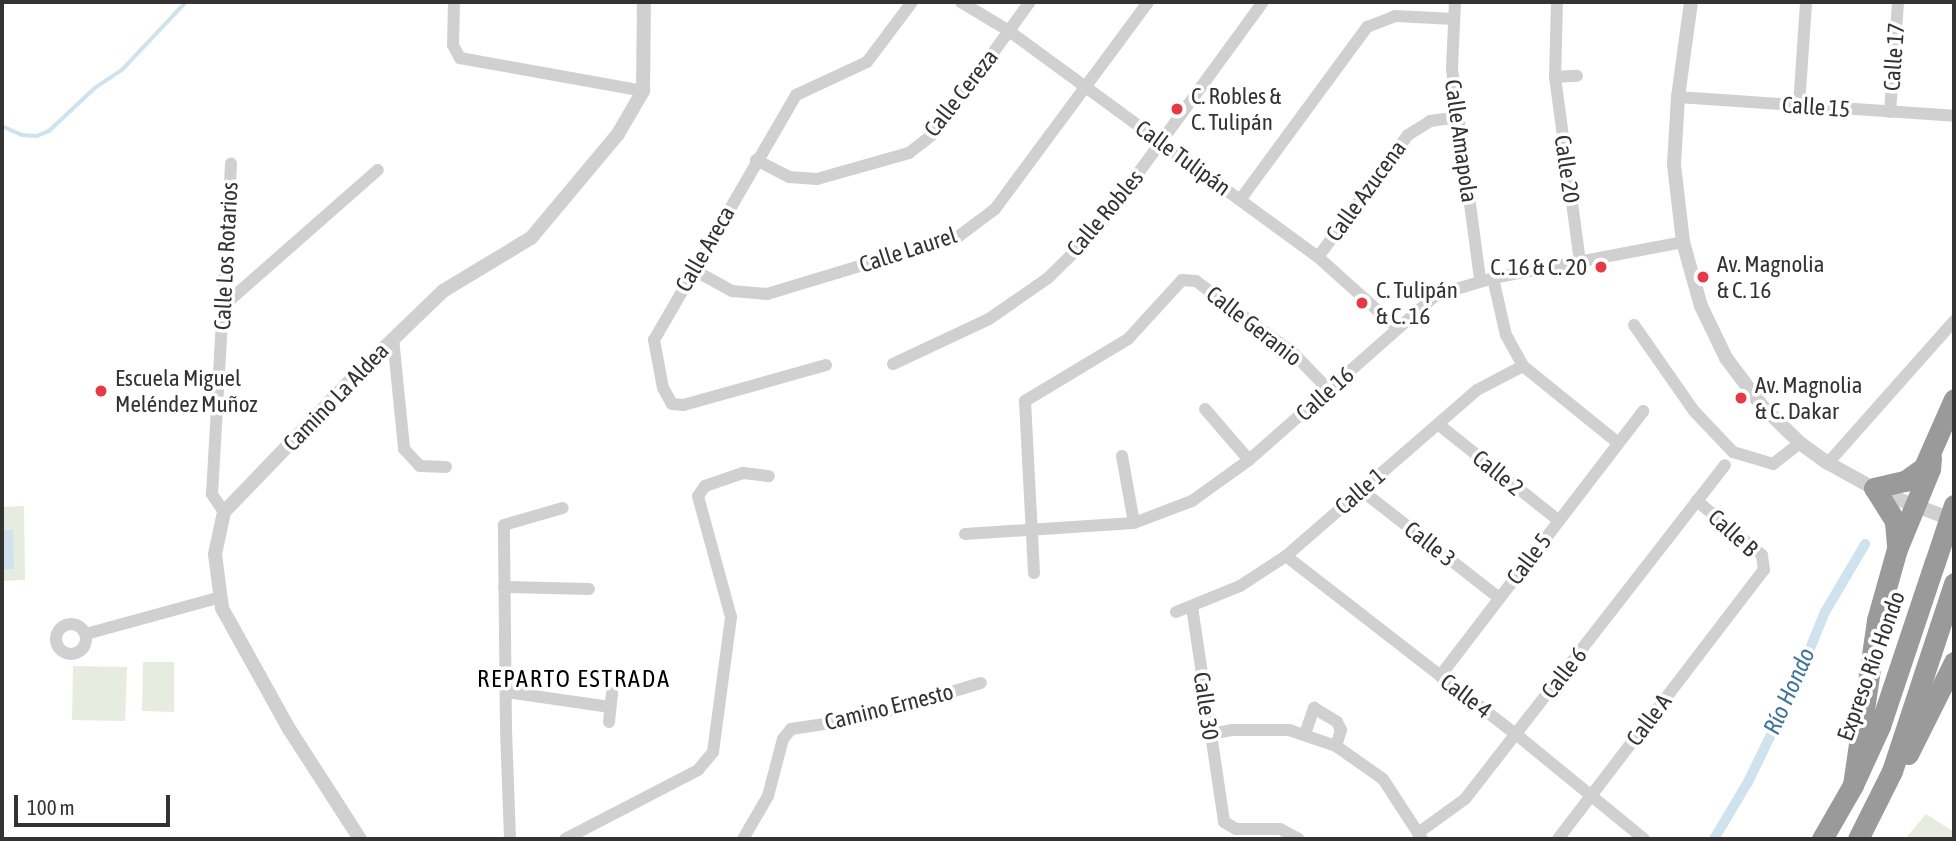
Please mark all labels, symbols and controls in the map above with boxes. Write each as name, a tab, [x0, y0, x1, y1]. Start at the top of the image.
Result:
street label: Calle 17	[1878, 22, 1910, 92]
street label: Calle Cereza	[918, 44, 1004, 142]
street label: Calle Amapola	[1439, 78, 1483, 204]
place label: C. Robles & C. Tulipán	[1191, 82, 1281, 136]
street label: Calle 15	[1781, 91, 1851, 123]
marker: C. Robles & C. Tulipán	[1169, 101, 1185, 117]
street label: Calle Tulipán	[1130, 114, 1236, 202]
street label: Calle 20	[1549, 133, 1585, 205]
street label: Calle Azucena	[1320, 135, 1412, 247]
street label: Calle Robles	[1061, 164, 1149, 262]
street label: Calle Los Rotarios	[208, 181, 244, 331]
street label: Calle Areca	[670, 201, 740, 297]
street label: Calle Laurel	[856, 221, 960, 279]
place label: Av. Magnolia & C. 16	[1717, 250, 1824, 304]
place label: C. 16 & C. 20	[1490, 253, 1587, 281]
marker: C. 16 & C. 20	[1593, 259, 1609, 275]
marker: Av. Magnolia & C. 16	[1695, 269, 1711, 285]
place label: C. Tulipán & C. 16	[1376, 276, 1458, 330]
street label: Calle Geranio	[1201, 280, 1307, 372]
marker: C. Tulipán & C. 16	[1354, 295, 1370, 311]
street label: Camino La Aldea	[277, 337, 395, 457]
street label: Calle 16	[1290, 361, 1360, 427]
place label: Escuela Miguel Meléndez Muñoz	[115, 364, 258, 418]
place label: Av. Magnolia & C. Dakar	[1755, 371, 1862, 425]
marker: Escuela Miguel Meléndez Muñoz	[93, 383, 109, 399]
marker: Av. Magnolia & C. Dakar	[1733, 390, 1749, 406]
street label: Calle 2	[1467, 444, 1529, 502]
street label: Calle 1	[1329, 462, 1391, 520]
street label: Calle B	[1702, 504, 1764, 562]
street label: Calle 3	[1399, 515, 1461, 573]
street label: Calle 5	[1501, 528, 1557, 590]
street label: Expreso Río Hondo	[1831, 587, 1911, 745]
street label: Calle 6	[1535, 642, 1593, 704]
water label: Río Hondo	[1757, 643, 1821, 739]
district label: REPARTO ESTRADA	[479, 665, 669, 693]
street label: Calle 4	[1435, 668, 1497, 724]
street label: Calle 30	[1188, 670, 1224, 742]
street label: Camino Ernesto	[822, 678, 956, 736]
street label: Calle A	[1621, 689, 1677, 751]
scale bar	[18, 782, 173, 826]
text: 100 m	[27, 795, 75, 819]

